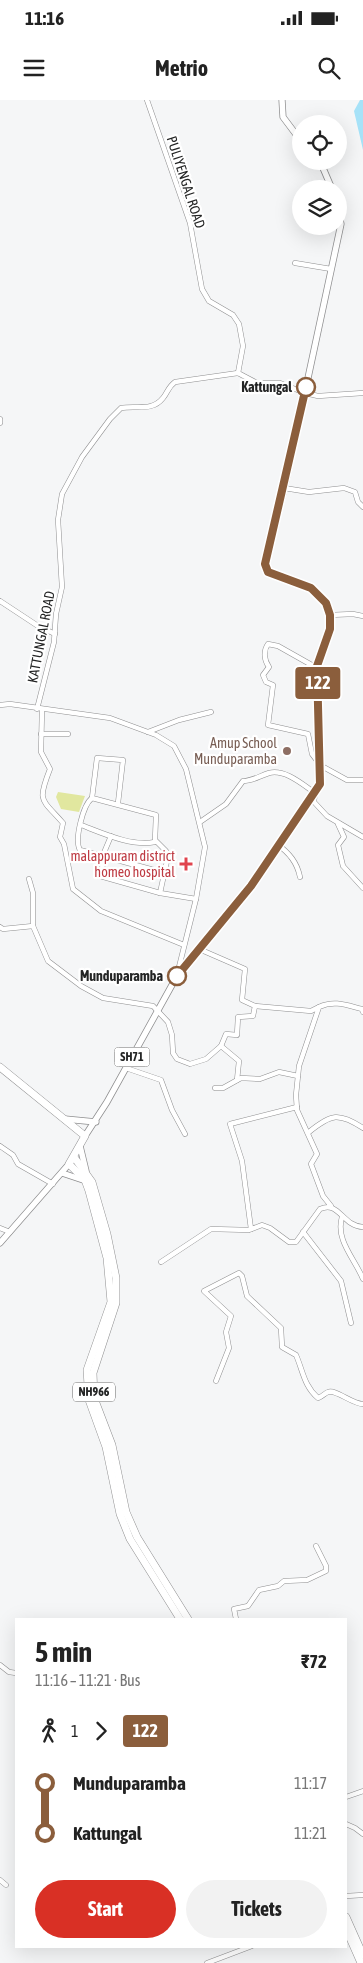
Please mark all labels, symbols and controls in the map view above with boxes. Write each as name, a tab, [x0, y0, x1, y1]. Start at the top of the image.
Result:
text: 11:16	[25, 7, 64, 29]
icon: menu	[20, 54, 48, 82]
icon: search	[315, 54, 343, 82]
text: Metrio	[155, 55, 208, 81]
map controls	[292, 115, 347, 235]
button: locate	[292, 115, 347, 170]
street label: PULIYENGAL ROAD	[164, 134, 208, 230]
button: layers	[292, 180, 347, 235]
marker: Kattungal	[296, 377, 316, 397]
place label: Kattungal	[241, 379, 292, 395]
street label: KATTUNGAL ROAD	[24, 590, 58, 684]
line badge: 122	[289, 667, 347, 699]
text: 122	[305, 672, 331, 693]
place label: Amup School Munduparamba	[194, 735, 277, 767]
marker: Amup School Munduparamba	[281, 745, 293, 757]
place label: malappuram district homeo hospital	[70, 848, 175, 880]
marker: malappuram district homeo hospital	[179, 857, 193, 871]
marker: Munduparamba	[167, 966, 187, 986]
place label: Munduparamba	[80, 968, 163, 984]
road number: SH71	[114, 1048, 150, 1066]
road number: NH966	[73, 1382, 115, 1401]
text: 5 min	[35, 1636, 92, 1668]
text: ₹72	[301, 1650, 327, 1672]
text: 11:16 – 11:21 · Bus	[35, 1671, 140, 1689]
icon: walk	[35, 1717, 63, 1745]
icon: forward	[87, 1717, 115, 1745]
text: 122	[133, 1720, 158, 1741]
text: 1	[71, 1722, 79, 1740]
text: Munduparamba	[73, 1772, 186, 1794]
text: 11:17	[294, 1774, 327, 1792]
text: Kattungal	[73, 1822, 142, 1844]
text: 11:21	[294, 1824, 327, 1842]
button: Start	[35, 1880, 176, 1938]
button: Tickets	[186, 1880, 327, 1938]

